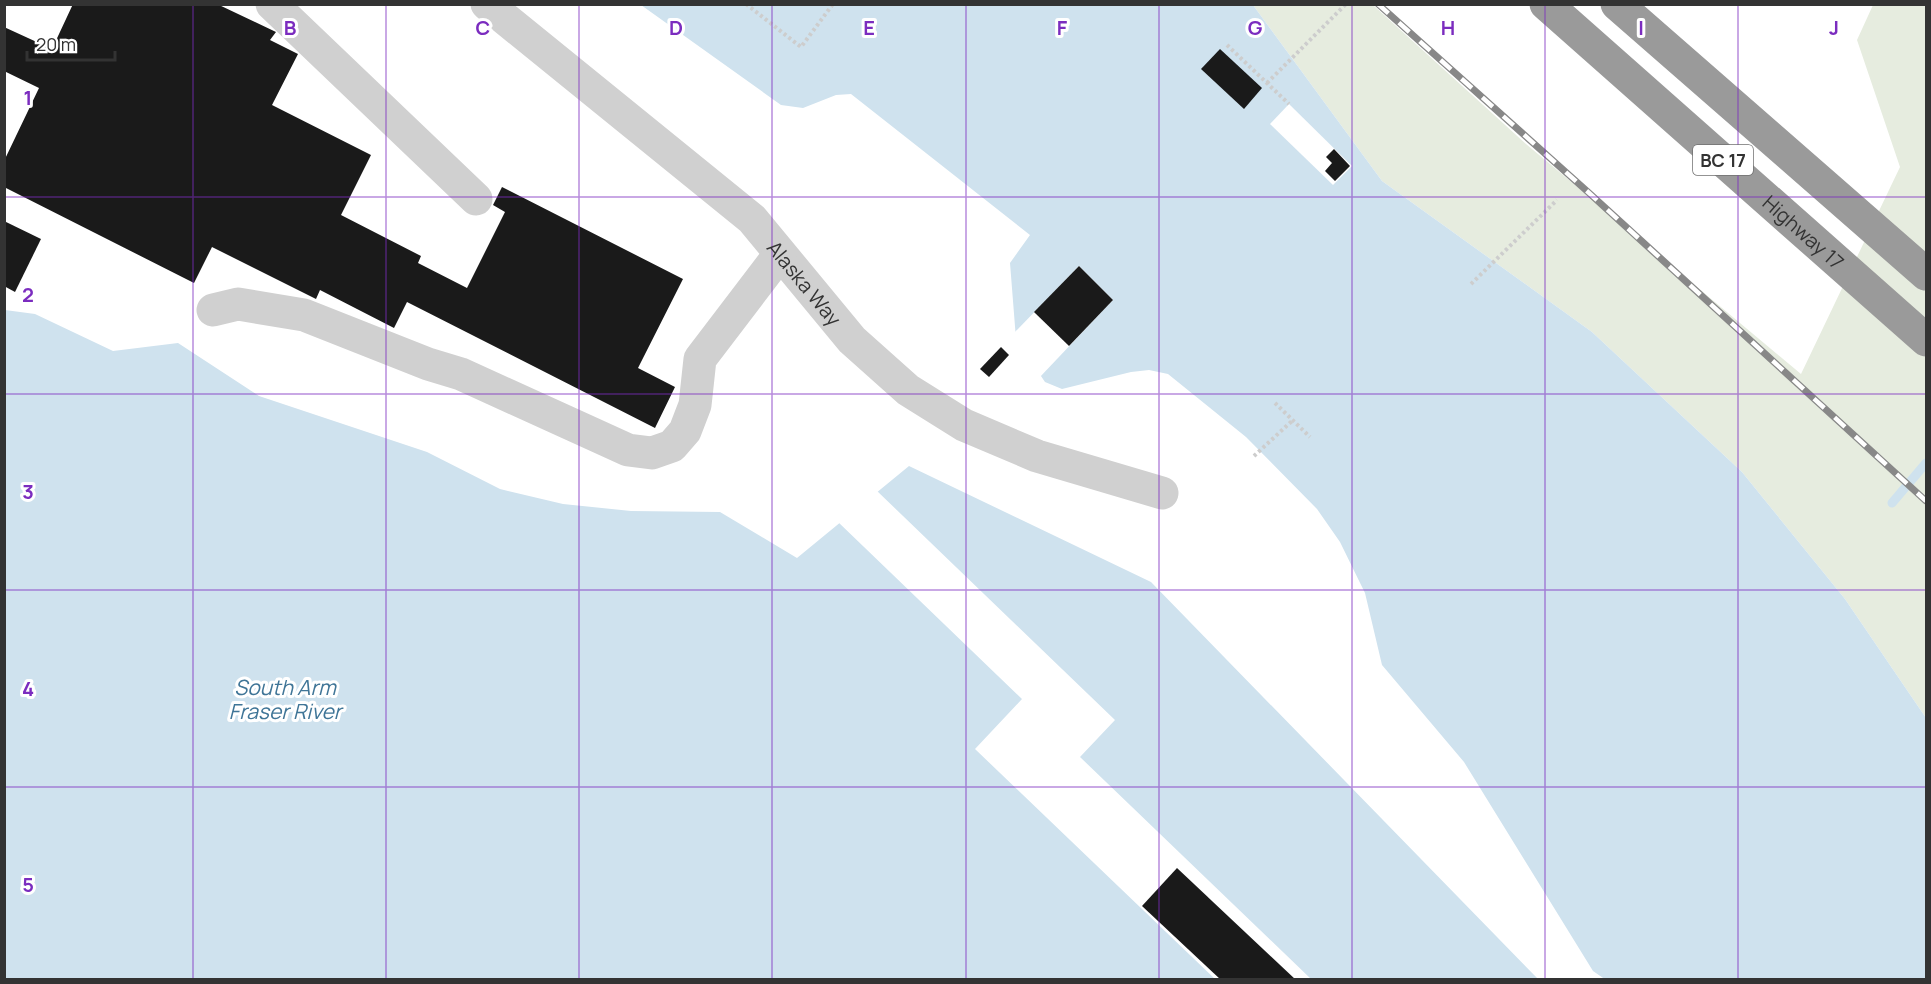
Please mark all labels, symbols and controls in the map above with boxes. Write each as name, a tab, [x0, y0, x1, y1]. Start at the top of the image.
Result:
text: B	[284, 14, 297, 41]
text: C	[476, 14, 490, 41]
text: D	[669, 14, 683, 41]
text: E	[863, 14, 875, 41]
text: F	[1057, 14, 1068, 41]
text: G	[1248, 14, 1263, 41]
text: H	[1441, 14, 1455, 41]
text: I	[1638, 14, 1644, 41]
text: J	[1829, 14, 1839, 41]
scale bar	[27, 24, 116, 62]
text: 20 m	[36, 32, 76, 56]
text: 1	[24, 84, 32, 111]
road number: BC 17	[1693, 145, 1753, 175]
street label: Highway 17	[1757, 189, 1850, 275]
street label: Alaska Way	[762, 235, 848, 331]
text: 2	[22, 281, 34, 308]
text: 3	[22, 478, 34, 505]
water label: South Arm Fraser River	[229, 673, 344, 725]
text: 4	[22, 675, 34, 702]
text: 5	[22, 871, 34, 898]

